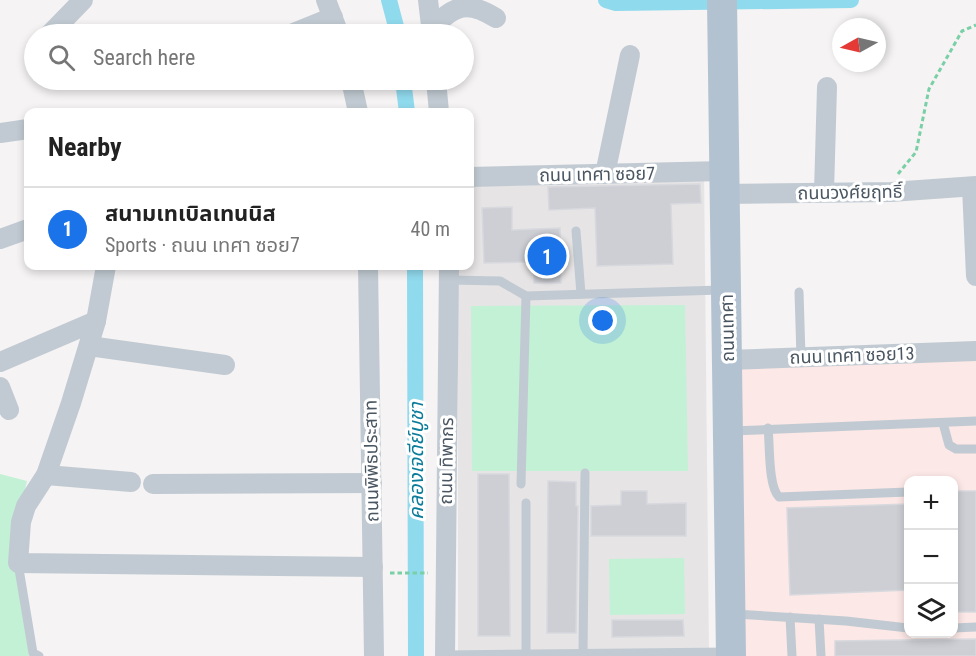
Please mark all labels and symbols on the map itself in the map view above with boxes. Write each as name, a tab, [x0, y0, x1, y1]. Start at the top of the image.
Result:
north arrow	[832, 18, 886, 72]
street label: ถนน เทศา ซอย7	[539, 162, 655, 186]
street label: ถนนวงศ์ยฤทธิ์	[797, 181, 903, 203]
pin: 1	[528, 234, 566, 278]
street label: ถนนเทศา	[716, 294, 738, 362]
your location	[588, 306, 617, 335]
street label: ถนน เทศา ซอย13	[789, 342, 915, 368]
street label: ถนนพิพิธประสาท	[359, 400, 383, 522]
water label: คลองเจดีย์บูชา	[404, 401, 429, 520]
street label: ถนน ทิพากร	[435, 417, 457, 505]

